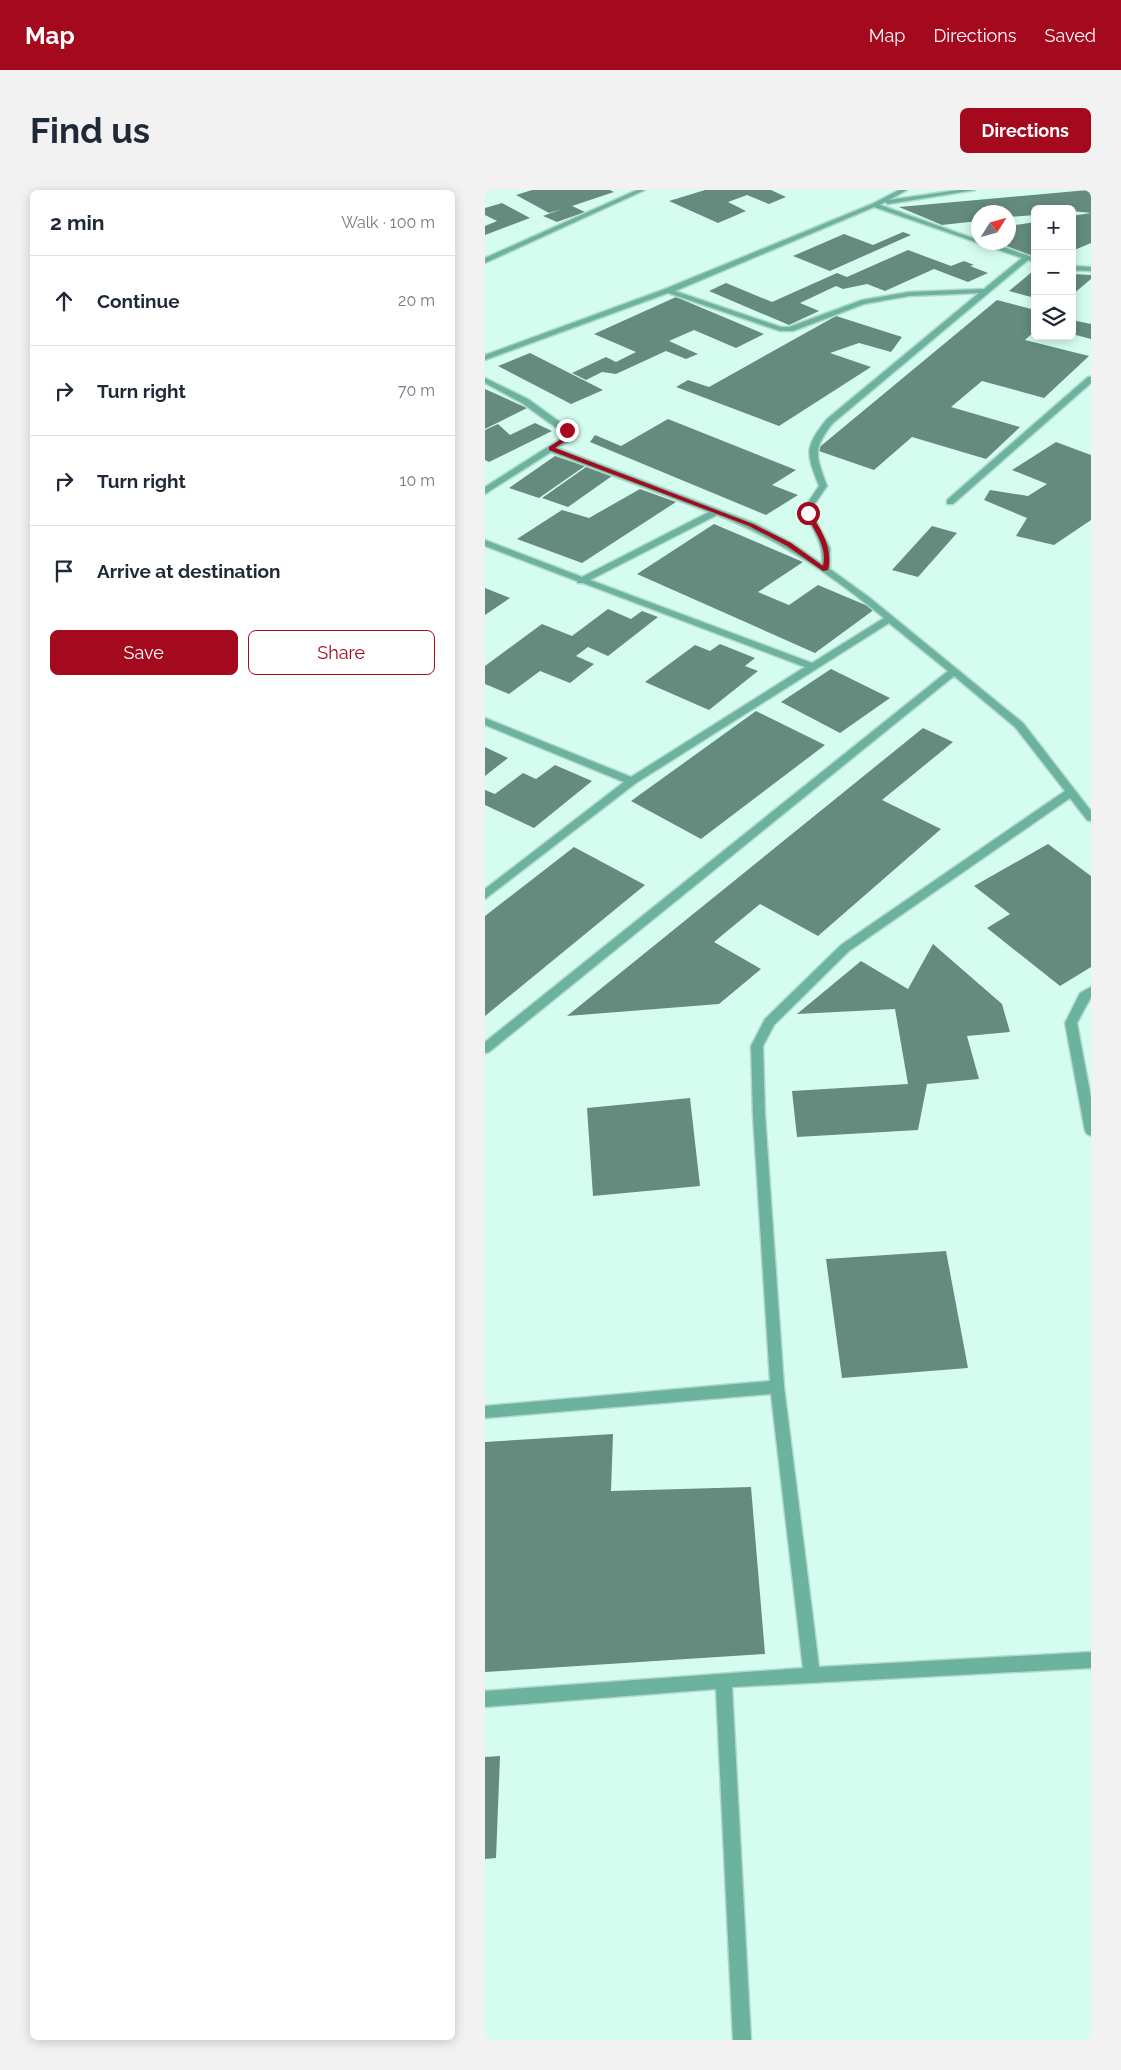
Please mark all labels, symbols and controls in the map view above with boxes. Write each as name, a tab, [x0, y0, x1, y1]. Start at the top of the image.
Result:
text: Map	[25, 21, 75, 50]
text: Map	[869, 25, 905, 46]
text: Directions	[933, 25, 1017, 46]
text: Saved	[1045, 25, 1096, 46]
button: Directions	[960, 108, 1091, 153]
text: Find us	[30, 110, 150, 151]
north arrow	[971, 205, 1016, 250]
map controls	[1031, 205, 1076, 340]
button: +	[1031, 205, 1076, 250]
text: 2 min	[50, 210, 104, 235]
text: Walk · 100 m	[341, 213, 435, 232]
button: −	[1031, 250, 1076, 295]
icon: ahead	[50, 287, 78, 315]
text: Continue	[97, 290, 180, 312]
text: 20 m	[398, 291, 435, 310]
button: layers	[1031, 295, 1076, 340]
icon: right	[50, 377, 78, 405]
text: Turn right	[97, 380, 186, 402]
text: 70 m	[398, 381, 435, 400]
route end	[556, 419, 579, 442]
icon: right	[50, 467, 78, 495]
text: Turn right	[97, 470, 186, 492]
text: 10 m	[400, 471, 435, 490]
route start	[797, 502, 820, 525]
icon: arrive	[50, 557, 78, 585]
text: Arrive at destination	[97, 560, 281, 582]
button: Save	[50, 630, 238, 675]
button: Share	[248, 630, 435, 675]

